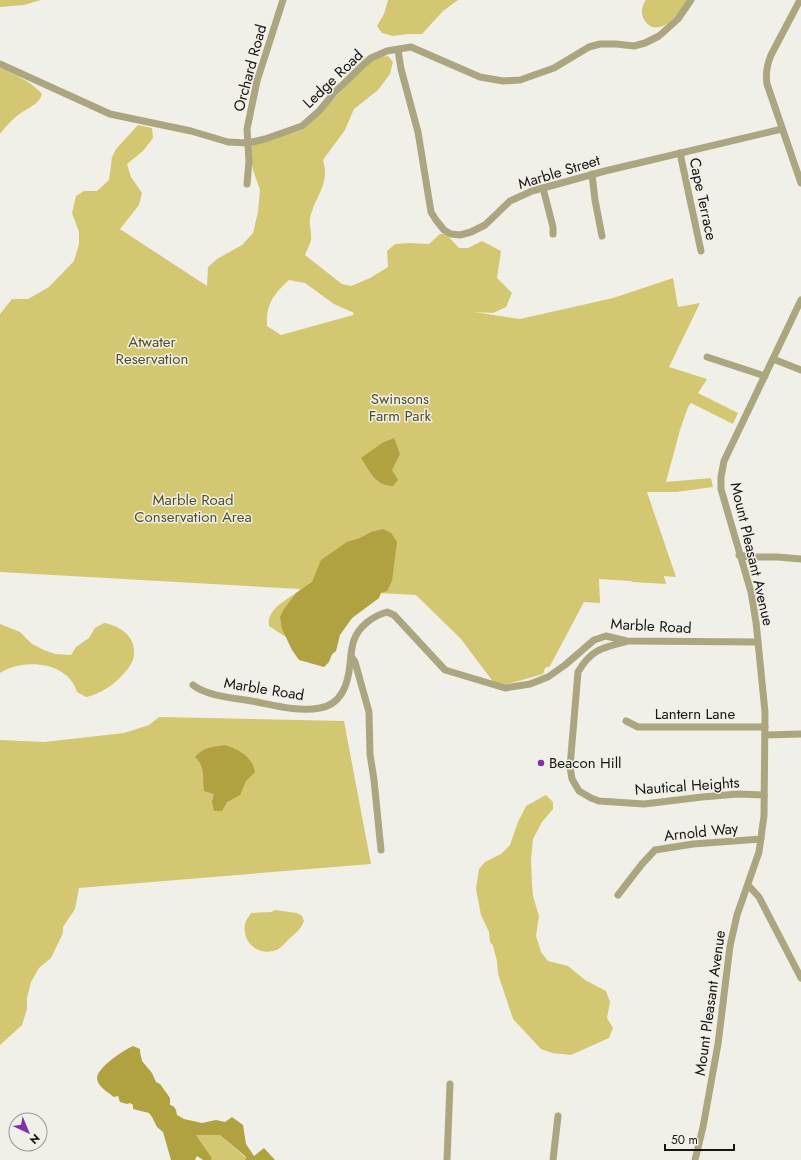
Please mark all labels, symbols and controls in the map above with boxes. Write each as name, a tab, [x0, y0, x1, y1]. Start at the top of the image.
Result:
street label: Orchard Road	[228, 22, 272, 114]
street label: Ledge Road	[298, 45, 368, 113]
street label: Marble Street	[515, 149, 603, 195]
street label: Cape Terrace	[684, 156, 723, 243]
park label: Atwater Reservation	[116, 331, 188, 370]
park label: Swinsons Farm Park	[369, 388, 432, 427]
street label: Mount Pleasant Avenue	[725, 480, 779, 628]
park label: Marble Road Conservation Area	[134, 489, 252, 528]
street label: Marble Road	[610, 613, 692, 639]
street label: Marble Road	[222, 672, 306, 706]
street label: Lantern Lane	[655, 703, 735, 725]
place label: Beacon Hill	[549, 752, 622, 774]
marker: Beacon Hill	[536, 758, 546, 768]
street label: Nautical Heights	[634, 771, 740, 801]
street label: Arnold Way	[663, 817, 740, 847]
street label: Mount Pleasant Avenue	[689, 929, 731, 1077]
north arrow	[8, 1112, 48, 1152]
scale bar	[665, 1126, 734, 1152]
text: N	[26, 1130, 44, 1148]
text: 50 m	[671, 1131, 698, 1149]

